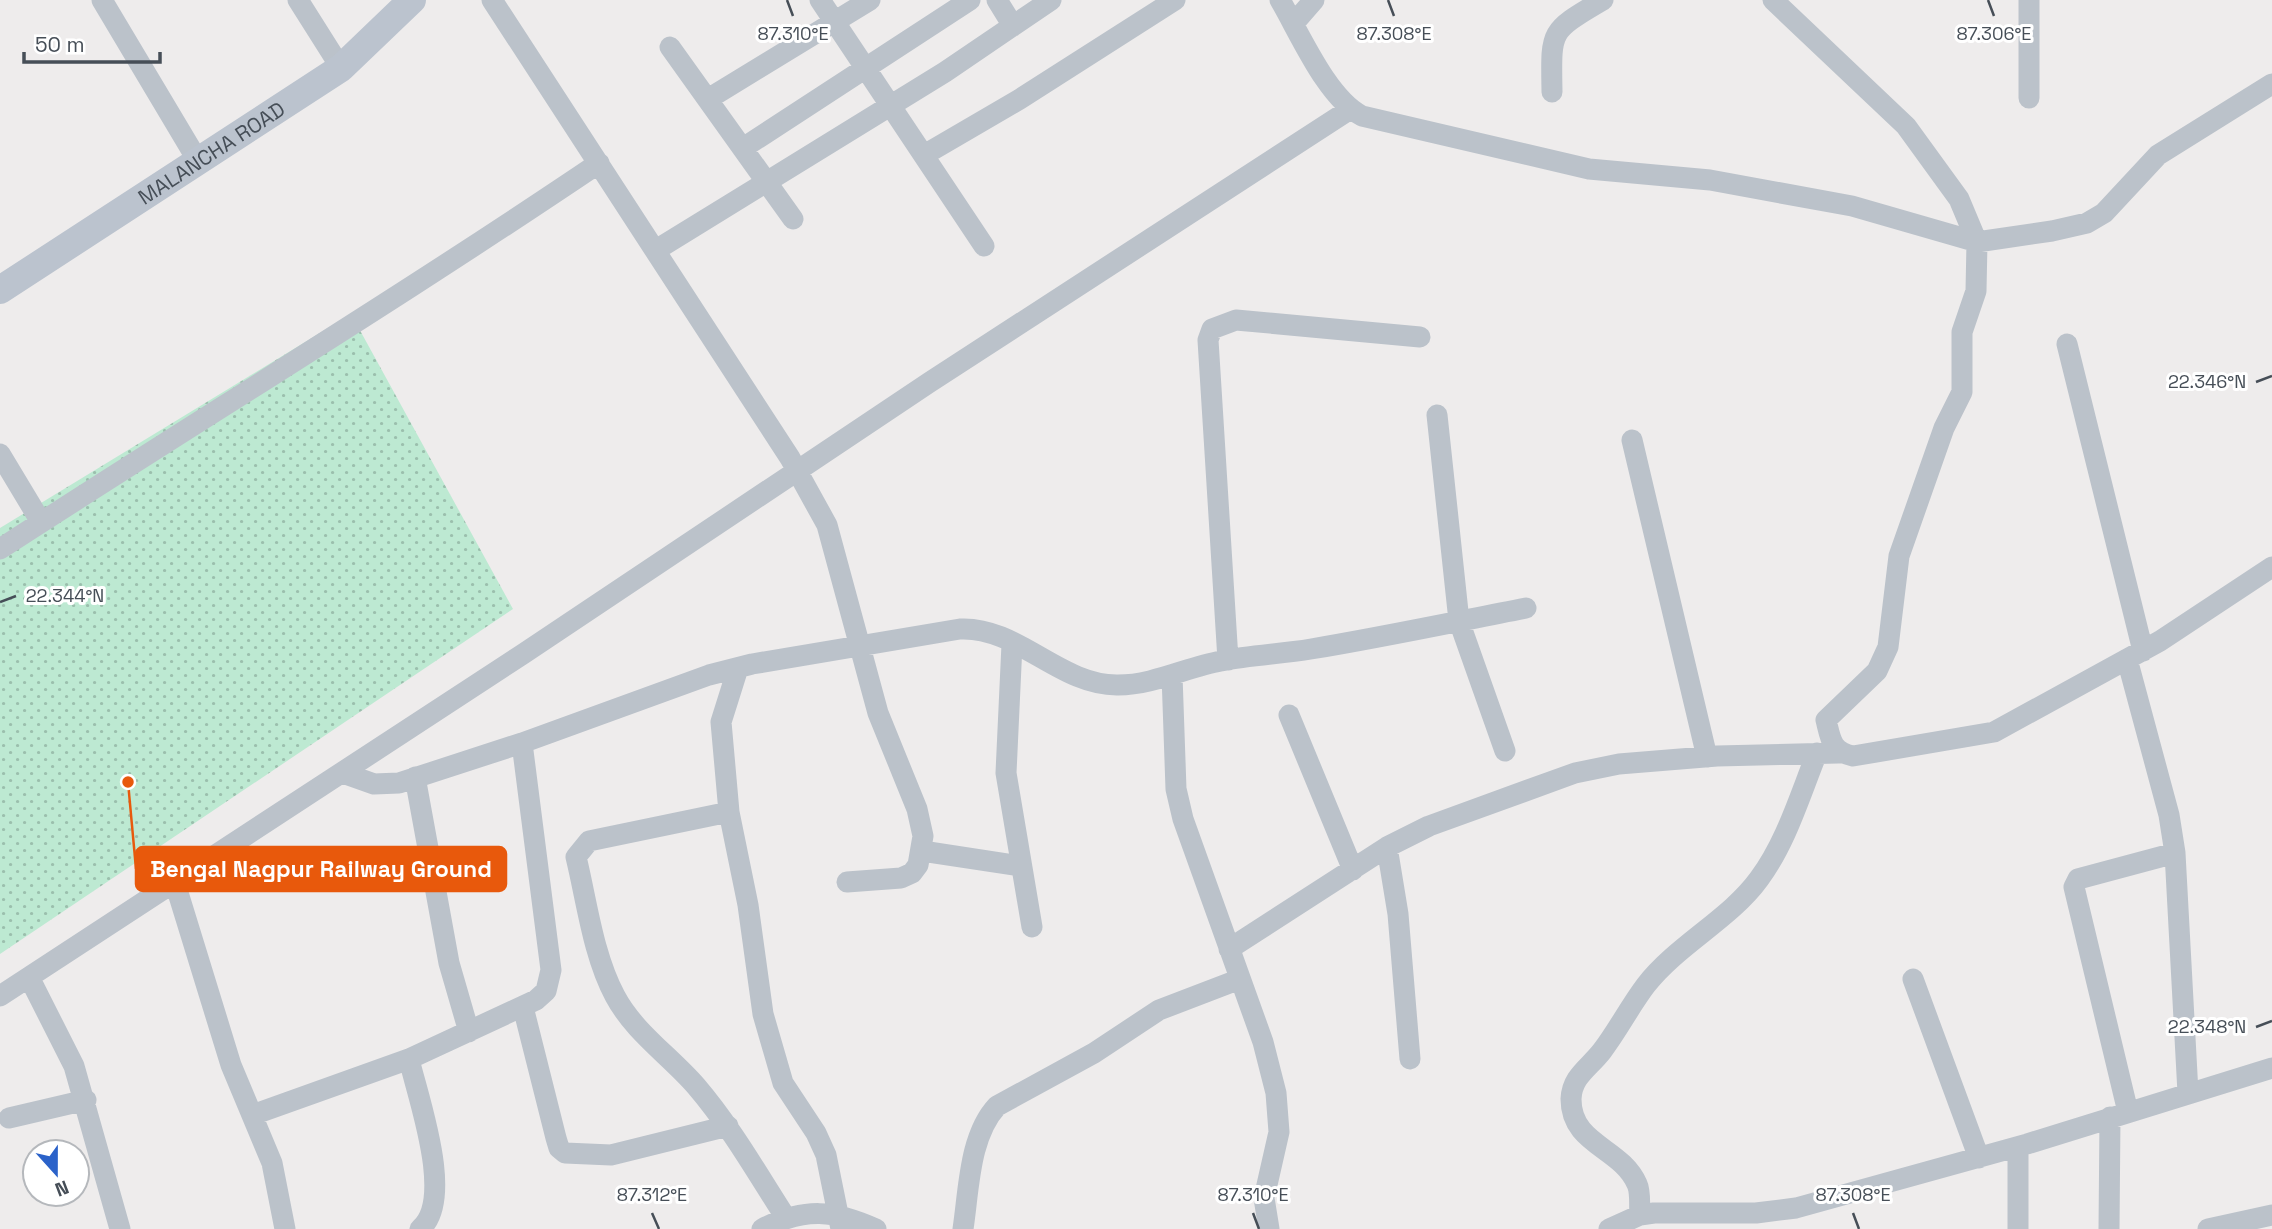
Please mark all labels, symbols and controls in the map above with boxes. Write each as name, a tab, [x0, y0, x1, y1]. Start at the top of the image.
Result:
scale bar	[24, 21, 161, 65]
text: 87.310°E	[757, 22, 829, 45]
text: 87.308°E	[1356, 22, 1432, 45]
text: 87.306°E	[1957, 22, 2031, 45]
text: 50 m	[35, 31, 85, 58]
street label: MALANCHA ROAD	[133, 95, 290, 210]
text: 22.346°N	[2168, 370, 2246, 393]
text: 22.344°N	[26, 584, 104, 607]
callout: Bengal Nagpur Railway Ground	[136, 847, 506, 891]
text: Bengal Nagpur Railway Ground	[150, 854, 492, 884]
text: 22.348°N	[2168, 1015, 2246, 1038]
north arrow	[21, 1138, 91, 1208]
text: N	[51, 1174, 72, 1202]
text: 87.312°E	[617, 1183, 687, 1206]
text: 87.310°E	[1217, 1183, 1289, 1206]
text: 87.308°E	[1815, 1183, 1891, 1206]

